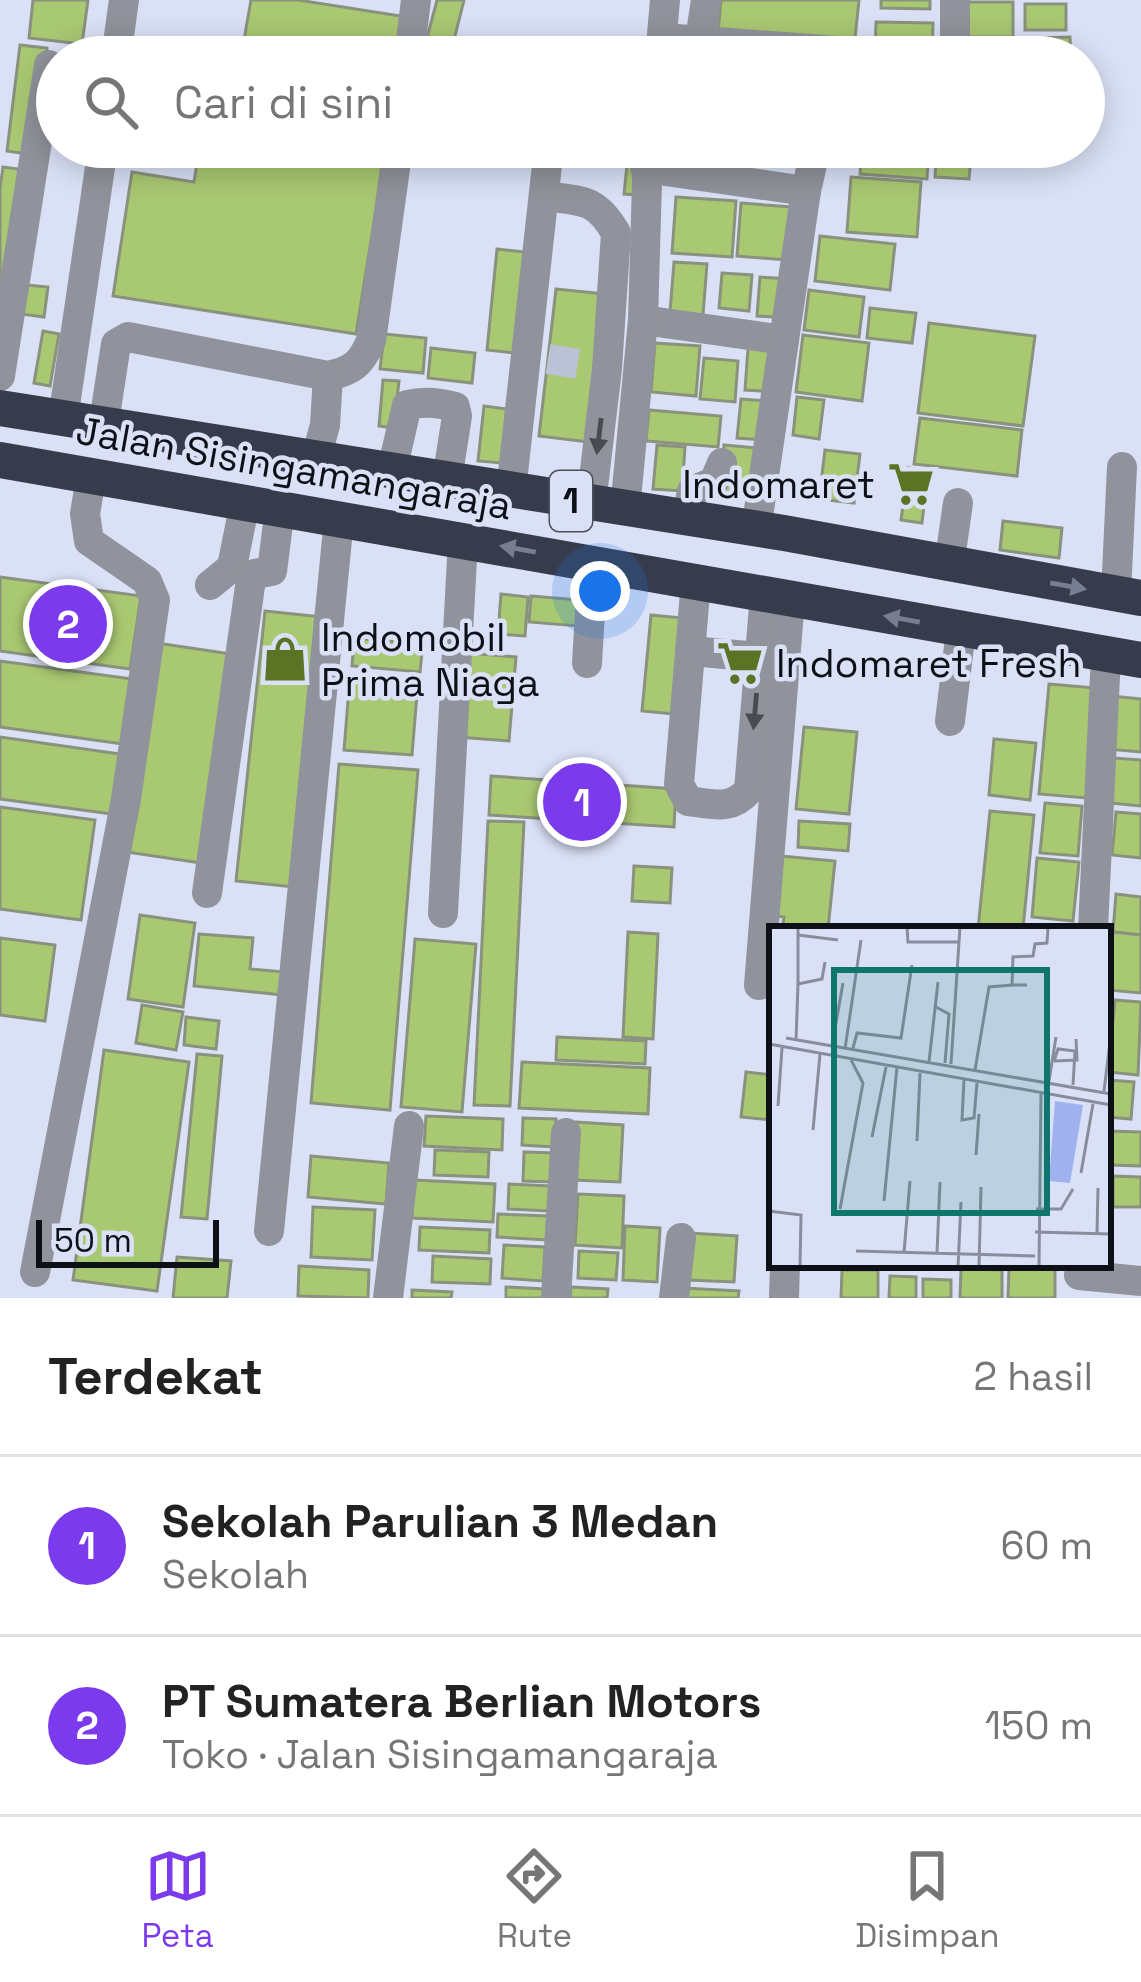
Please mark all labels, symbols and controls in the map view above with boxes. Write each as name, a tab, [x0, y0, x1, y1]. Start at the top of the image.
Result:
search box	[36, 36, 1105, 168]
icon: search	[78, 69, 144, 135]
text: Cari di sini	[174, 74, 393, 131]
street label: Jalan Sisingamangaraja	[72, 406, 516, 530]
one-way arrow	[590, 418, 609, 456]
supermarket icon: Indomaret	[886, 459, 936, 509]
place label: Indomaret	[682, 460, 875, 509]
road number: 1	[550, 471, 592, 531]
one-way arrow	[499, 540, 536, 559]
your location	[570, 561, 630, 621]
one-way arrow	[1050, 576, 1087, 595]
pin: 2	[29, 579, 107, 669]
one-way arrow	[882, 609, 920, 627]
place label: Indomobil Prima Niaga	[321, 613, 540, 707]
shop icon: Indomobil Prima Niaga	[260, 634, 310, 684]
supermarket icon: Indomaret Fresh	[715, 638, 765, 688]
place label: Indomaret Fresh	[776, 639, 1082, 688]
one-way arrow	[746, 693, 765, 730]
pin: 1	[543, 757, 621, 847]
inset map	[769, 926, 1111, 1268]
scale bar	[36, 1214, 219, 1267]
text: 50 m	[54, 1220, 132, 1262]
text: Terdekat	[48, 1344, 263, 1409]
text: 2 hasil	[974, 1352, 1093, 1401]
text: Sekolah Parulian 3 Medan	[162, 1493, 718, 1550]
text: 1	[78, 1521, 96, 1570]
text: 60 m	[1001, 1521, 1093, 1570]
text: Sekolah	[162, 1550, 309, 1599]
text: PT Sumatera Berlian Motors	[162, 1673, 761, 1730]
text: 2	[75, 1701, 99, 1750]
text: 150 m	[985, 1701, 1093, 1750]
text: Toko · Jalan Sisingamangaraja	[162, 1730, 718, 1779]
tab: Peta	[142, 1843, 214, 1957]
tab: Rute	[497, 1843, 572, 1957]
tab: Disimpan	[855, 1843, 999, 1957]

